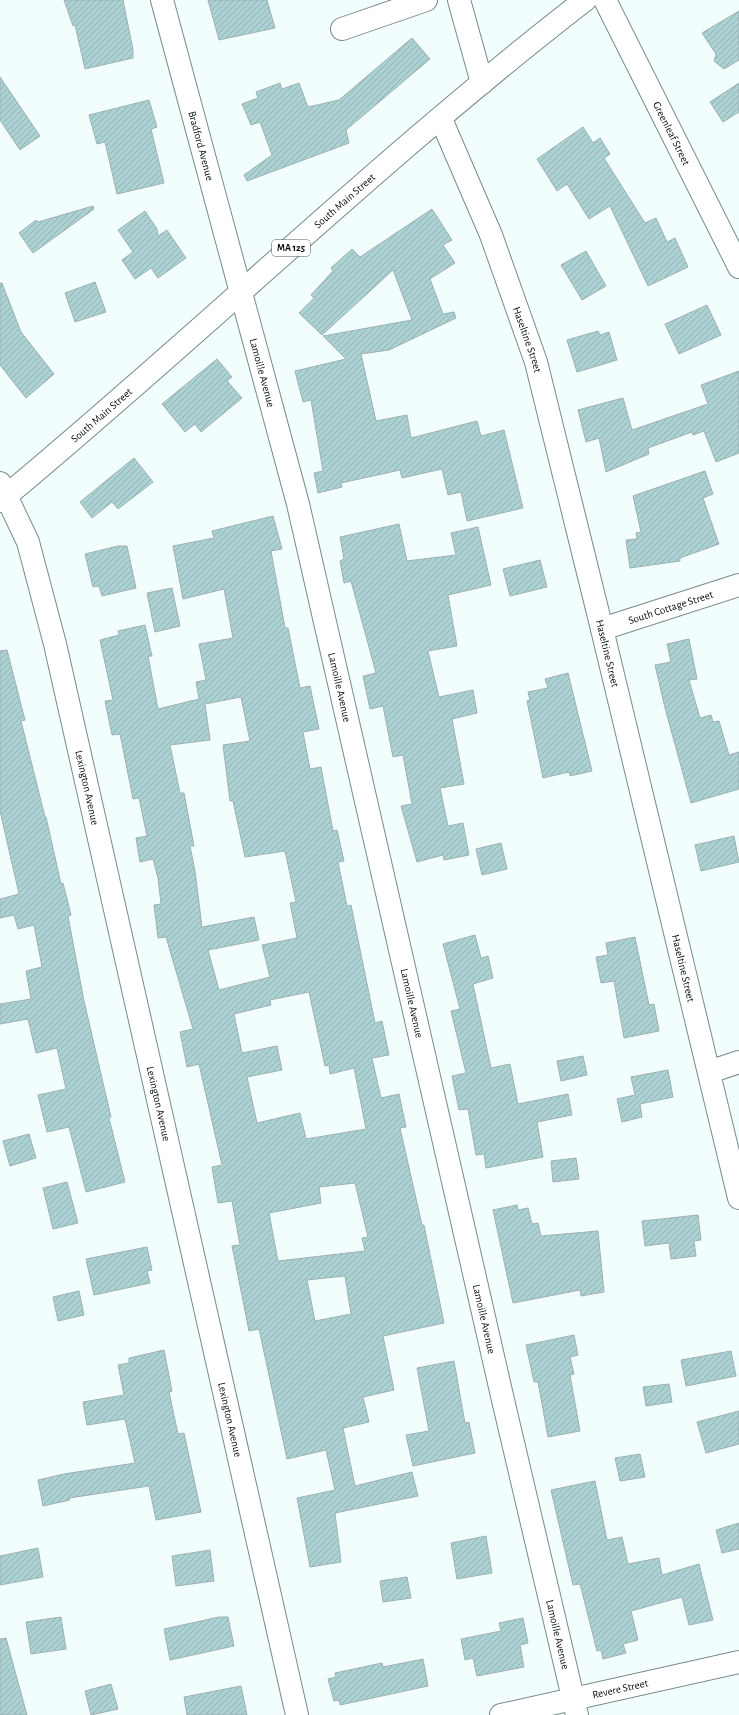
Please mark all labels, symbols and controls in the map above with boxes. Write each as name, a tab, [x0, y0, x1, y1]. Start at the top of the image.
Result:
street label: Greenleaf Street	[651, 100, 693, 167]
street label: Bradford Avenue	[187, 110, 216, 182]
street label: South Main Street	[312, 171, 377, 230]
road number: MA 125	[272, 240, 310, 256]
street label: Haseltine Street	[511, 305, 544, 374]
street label: Lamoille Avenue	[248, 337, 277, 408]
street label: South Main Street	[69, 385, 134, 444]
street label: South Cottage Street	[627, 588, 715, 626]
street label: Haseltine Street	[594, 618, 621, 689]
street label: Lamoille Avenue	[327, 651, 353, 723]
street label: Lexington Avenue	[74, 749, 101, 826]
street label: Haseltine Street	[670, 933, 697, 1004]
street label: Lamoille Avenue	[399, 967, 425, 1039]
street label: Lexington Avenue	[145, 1065, 173, 1142]
street label: Lamoille Avenue	[471, 1283, 498, 1355]
street label: Lexington Avenue	[216, 1381, 244, 1458]
street label: Lamoille Avenue	[545, 1599, 572, 1670]
street label: Revere Street	[591, 1677, 649, 1700]

